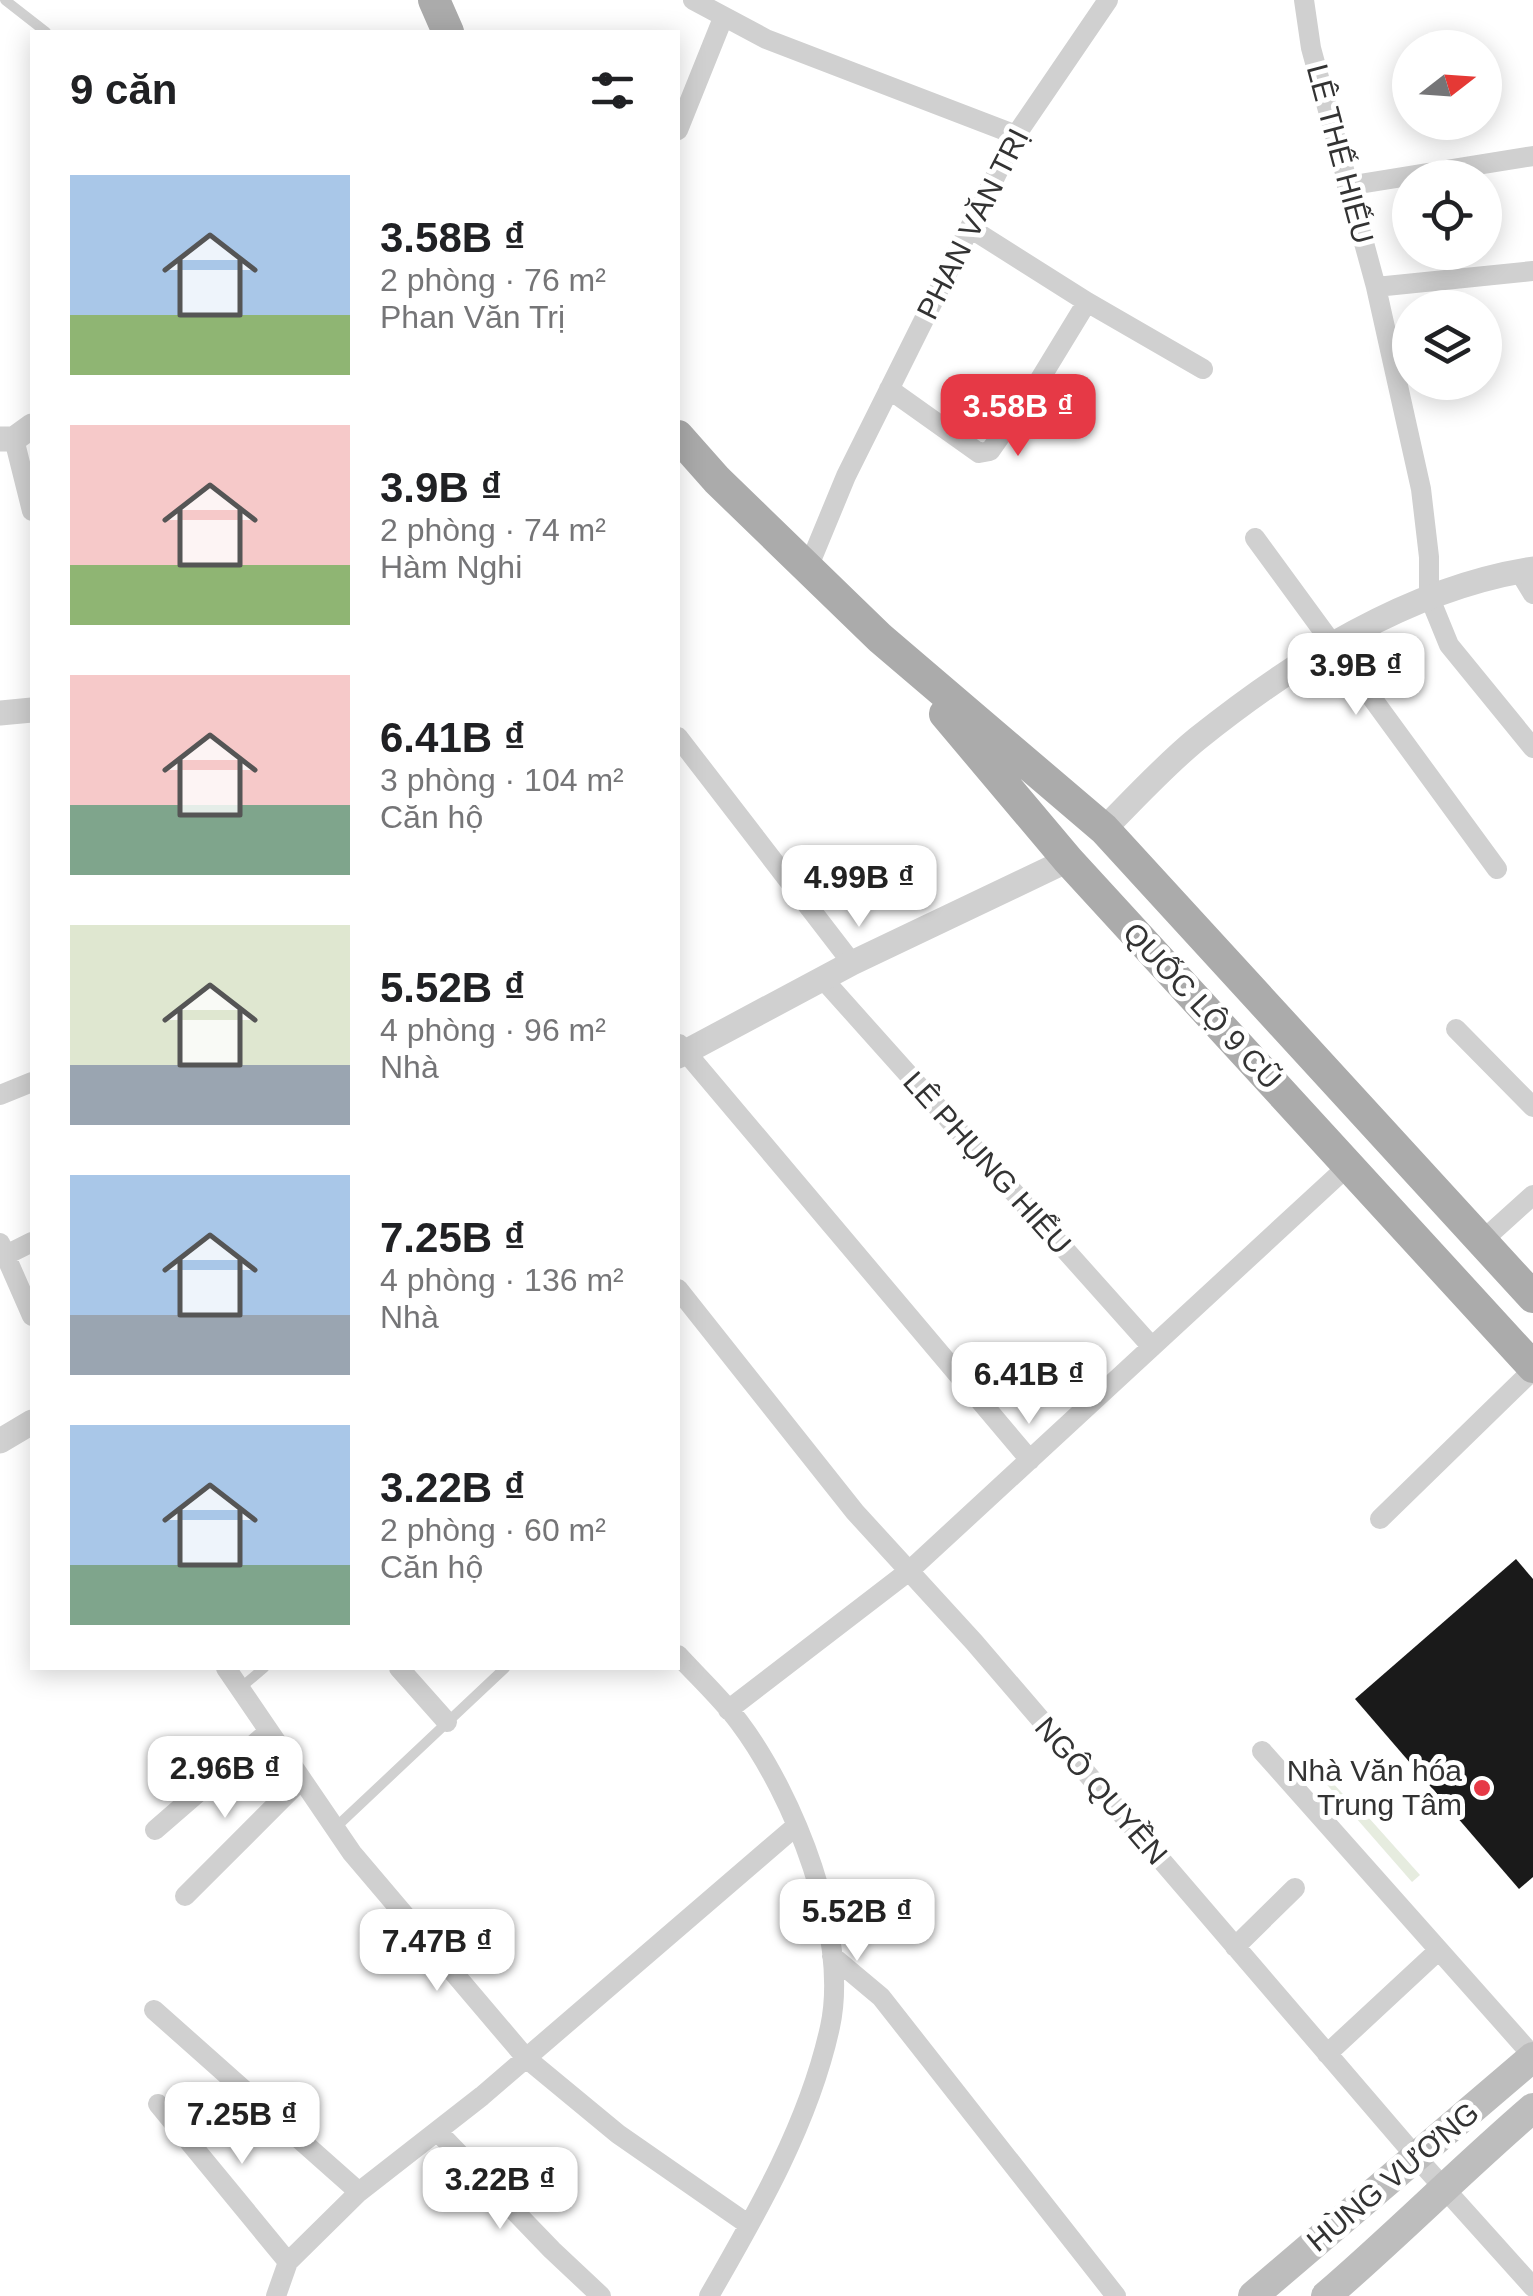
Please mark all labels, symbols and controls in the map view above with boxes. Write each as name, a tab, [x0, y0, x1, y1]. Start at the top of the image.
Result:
north arrow	[1392, 30, 1502, 140]
map controls	[1392, 30, 1502, 400]
street label: LÊ THẾ HIẾU	[1301, 60, 1380, 247]
icon: filters	[585, 63, 640, 118]
text: 9 căn	[70, 66, 177, 113]
street label: PHAN VĂN TRỊ	[910, 123, 1035, 325]
button: locate	[1392, 160, 1502, 270]
text: 3.58B ₫	[380, 214, 525, 261]
icon: home	[150, 215, 270, 335]
text: 2 phòng · 76 m²	[380, 262, 606, 298]
button: layers	[1392, 290, 1502, 400]
text: Phan Văn Trị	[380, 299, 565, 335]
pin: 3.58B ₫	[926, 374, 1110, 459]
text: 3.58B ₫	[963, 388, 1073, 424]
text: 3.9B ₫	[380, 464, 502, 511]
icon: home	[150, 465, 270, 585]
text: 2 phòng · 74 m²	[380, 512, 606, 548]
text: Hàm Nghi	[380, 549, 522, 585]
pin: 3.9B ₫	[1275, 633, 1437, 718]
text: 3.9B ₫	[1310, 647, 1402, 683]
text: 6.41B ₫	[380, 714, 525, 761]
icon: home	[150, 715, 270, 835]
text: 3 phòng · 104 m²	[380, 762, 624, 798]
text: Căn hộ	[380, 799, 483, 835]
pin: 4.99B ₫	[767, 845, 951, 930]
text: 4.99B ₫	[804, 859, 914, 895]
street label: QUỐC LỘ 9 CŨ	[1117, 916, 1288, 1096]
text: 5.52B ₫	[380, 964, 525, 1011]
icon: home	[150, 965, 270, 1085]
text: 4 phòng · 96 m²	[380, 1012, 606, 1048]
text: Nhà	[380, 1049, 439, 1085]
street label: LÊ PHỤNG HIỂU	[897, 1065, 1078, 1260]
text: 7.25B ₫	[380, 1214, 525, 1261]
icon: home	[150, 1215, 270, 1335]
text: 4 phòng · 136 m²	[380, 1262, 624, 1298]
text: Nhà	[380, 1299, 439, 1335]
pin: 6.41B ₫	[937, 1342, 1121, 1427]
text: 6.41B ₫	[974, 1356, 1084, 1392]
text: 3.22B ₫	[380, 1464, 525, 1511]
icon: home	[150, 1465, 270, 1585]
text: 2 phòng · 60 m²	[380, 1512, 606, 1548]
text: Căn hộ	[380, 1549, 483, 1585]
street label: NGÔ QUYỀN	[1029, 1711, 1174, 1871]
pin: 2.96B ₫	[133, 1736, 317, 1821]
text: 2.96B ₫	[170, 1750, 280, 1786]
place label: Nhà Văn hóa Trung Tâm	[1287, 1754, 1462, 1821]
marker: Nhà Văn hóa Trung Tâm	[1471, 1777, 1493, 1799]
pin: 5.52B ₫	[765, 1879, 949, 1964]
text: 5.52B ₫	[802, 1893, 912, 1929]
pin: 7.47B ₫	[345, 1909, 529, 1994]
text: 7.47B ₫	[382, 1923, 492, 1959]
pin: 7.25B ₫	[150, 2082, 334, 2167]
text: 7.25B ₫	[187, 2096, 297, 2132]
street label: HÙNG VƯƠNG	[1300, 2096, 1485, 2258]
pin: 3.22B ₫	[408, 2147, 592, 2232]
text: 3.22B ₫	[445, 2161, 555, 2197]

